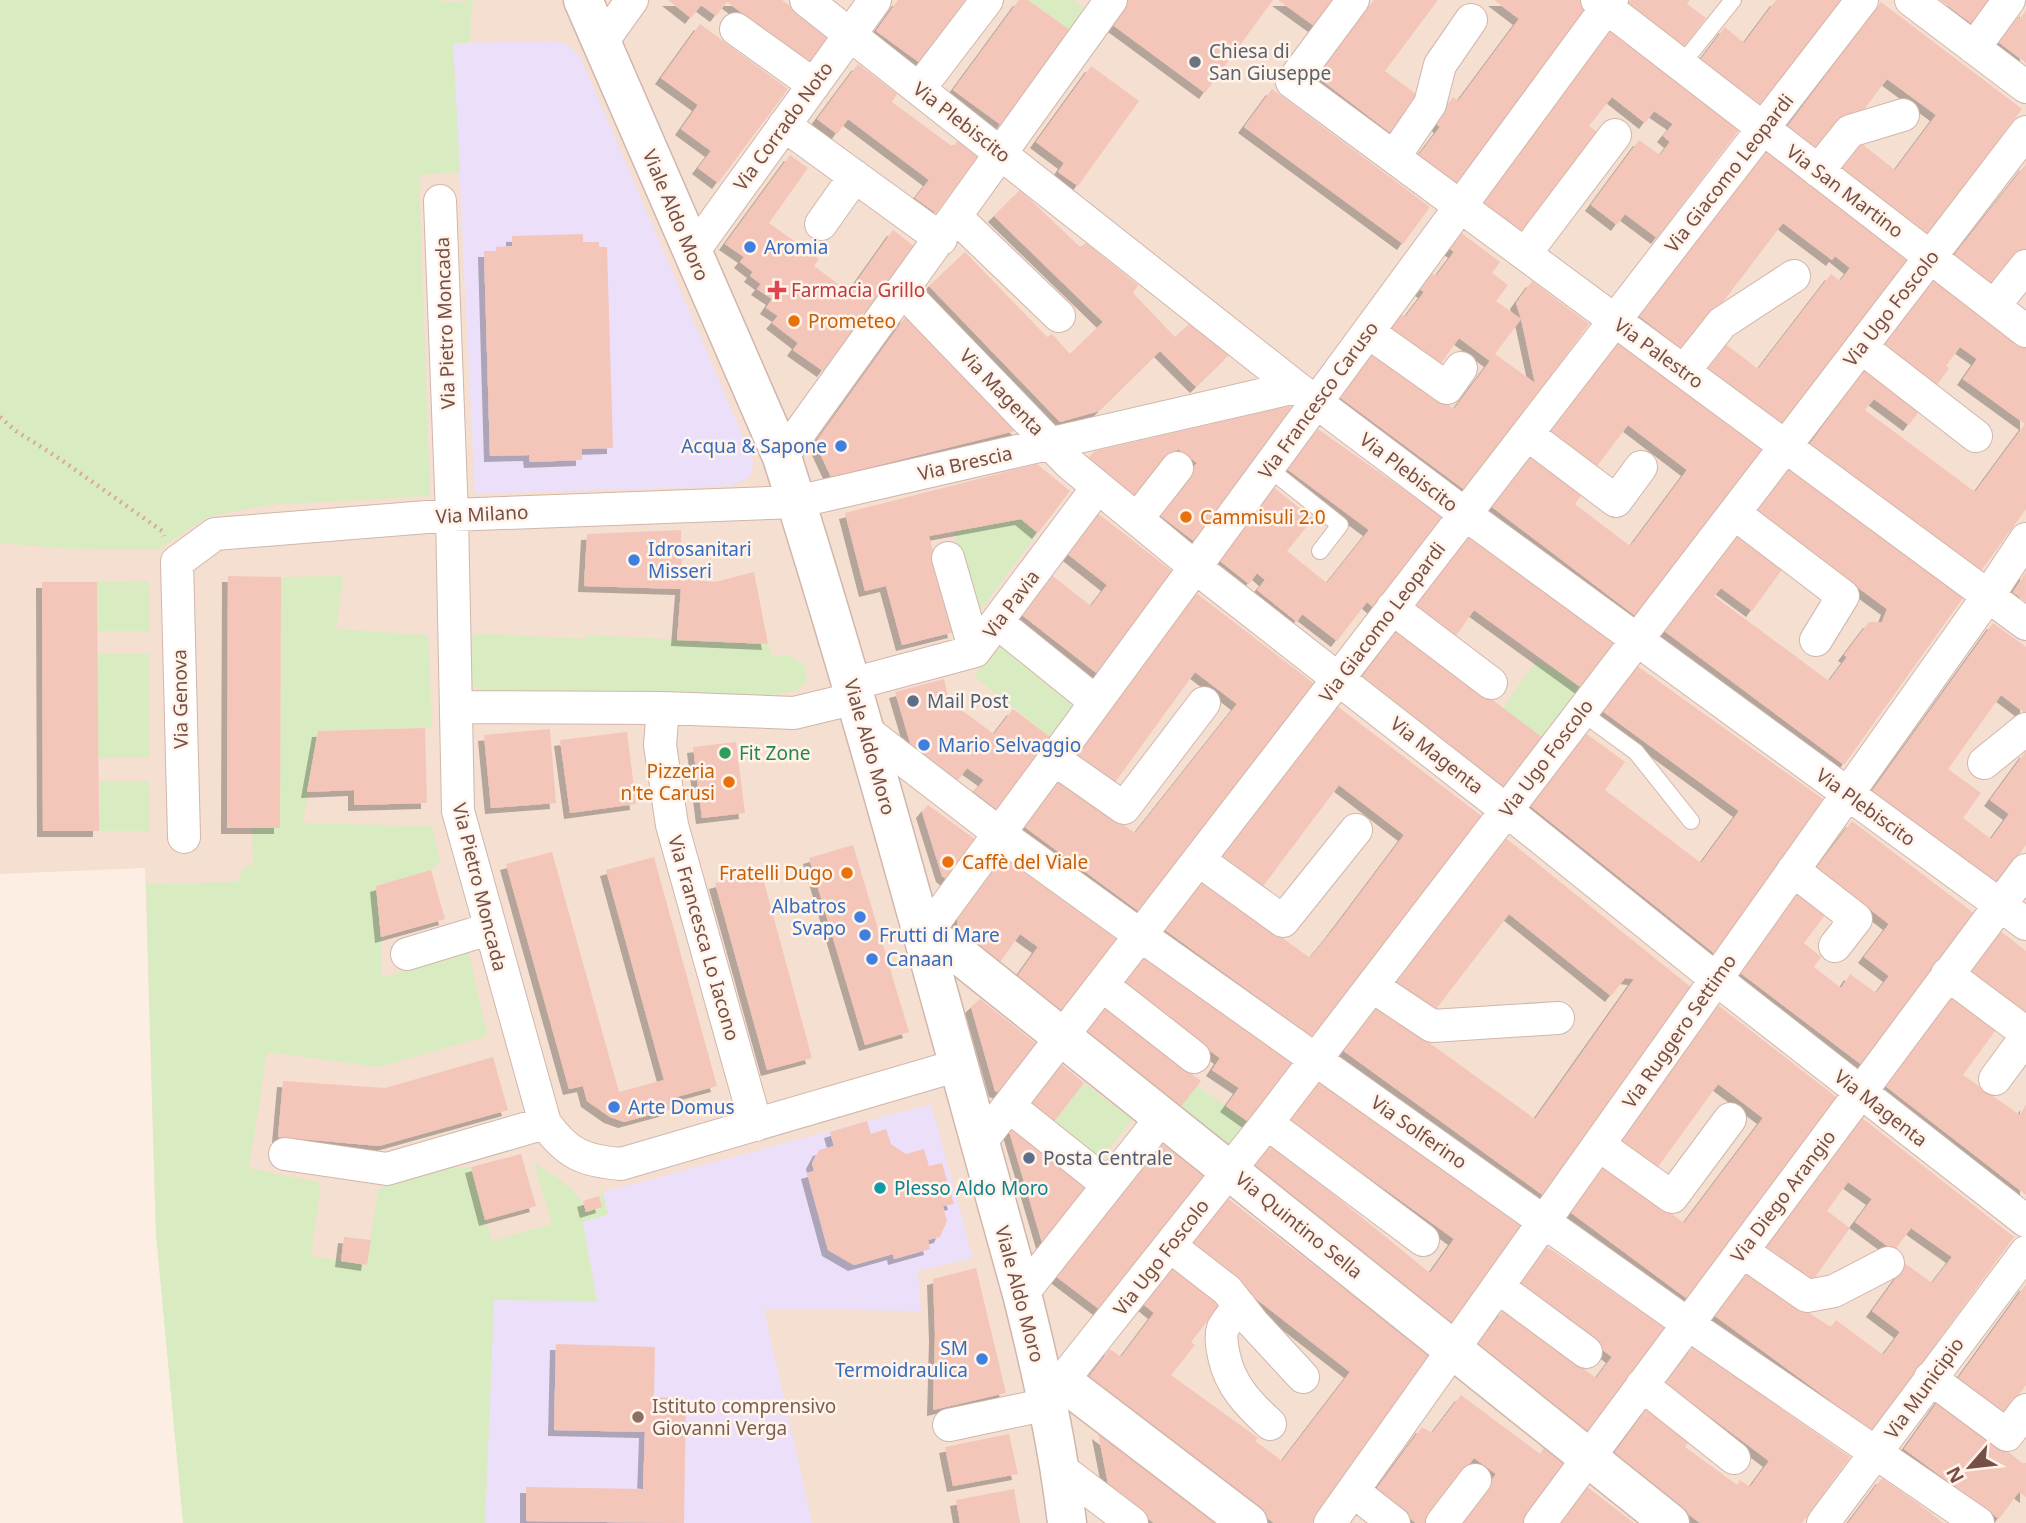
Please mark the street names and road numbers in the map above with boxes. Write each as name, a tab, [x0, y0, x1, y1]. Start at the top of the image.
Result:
street label: Via Corrado Noto	[727, 56, 839, 196]
street label: Via Plebiscito	[908, 76, 1016, 168]
street label: Via Giacomo Leopardi	[1659, 88, 1799, 258]
street label: Via San Martino	[1781, 138, 1909, 244]
street label: Viale Aldo Moro	[637, 145, 715, 285]
street label: Via Pietro Moncada	[429, 236, 461, 410]
street label: Via Ugo Foscolo	[1837, 244, 1945, 372]
street label: Via Palestro	[1609, 312, 1709, 394]
street label: Via Francesco Caruso	[1252, 316, 1384, 484]
street label: Via Magenta	[954, 343, 1050, 441]
street label: Via Plebiscito	[1354, 426, 1464, 518]
street label: Via Brescia	[915, 440, 1015, 486]
street label: Via Milano	[435, 499, 529, 529]
street label: Via Giacomo Leopardi	[1313, 536, 1451, 708]
street label: Via Pavia	[977, 565, 1045, 643]
street label: Via Genova	[166, 649, 194, 749]
street label: Viale Aldo Moro	[838, 676, 902, 818]
street label: Via Ugo Foscolo	[1493, 694, 1599, 822]
street label: Via Magenta	[1385, 710, 1489, 800]
street label: Via Plebiscito	[1811, 762, 1921, 852]
street label: Via Pietro Moncada	[447, 800, 513, 974]
street label: Via Francesca Lo Iacono	[662, 832, 746, 1044]
street label: Via Ruggero Settimo	[1616, 949, 1742, 1113]
street label: Via Magenta	[1829, 1063, 1933, 1153]
street label: Via Solferino	[1366, 1089, 1472, 1175]
street label: Via Diego Arangio	[1725, 1124, 1841, 1268]
street label: Via Quintino Sella	[1230, 1166, 1368, 1284]
street label: Via Ugo Foscolo	[1107, 1193, 1215, 1321]
street label: Viale Aldo Moro	[989, 1223, 1051, 1365]
street label: Via Municipio	[1878, 1332, 1970, 1444]

